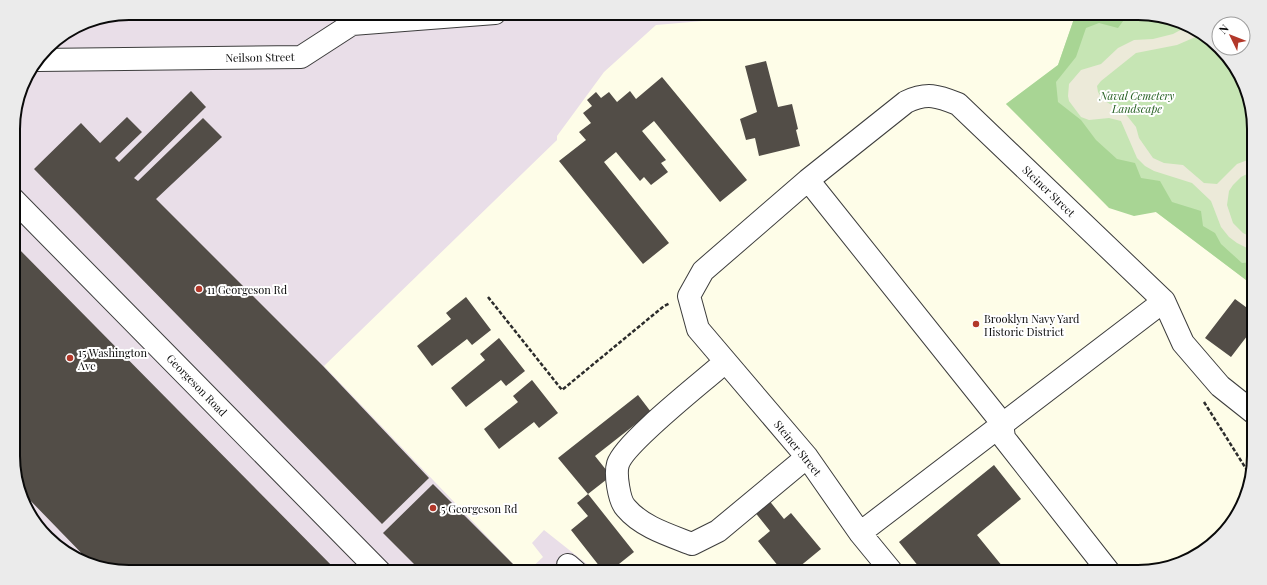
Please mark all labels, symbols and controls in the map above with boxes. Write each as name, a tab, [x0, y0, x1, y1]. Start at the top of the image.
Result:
north arrow	[1211, 16, 1251, 56]
text: N	[1215, 21, 1232, 37]
street label: Neilson Street	[225, 49, 295, 65]
park label: Naval Cemetery Landscape	[1099, 88, 1175, 116]
street label: Steiner Street	[1019, 162, 1079, 220]
place label: 11 Georgeson Rd	[207, 282, 288, 297]
marker: 11 Georgeson Rd	[194, 284, 204, 294]
place label: Brooklyn Navy Yard Historic District	[984, 311, 1080, 339]
marker: Brooklyn Navy Yard Historic District	[971, 319, 981, 329]
place label: 15 Washington Ave	[77, 345, 147, 373]
street label: Georgeson Road	[164, 351, 231, 420]
marker: 15 Washington Ave	[65, 353, 75, 363]
street label: Steiner Street	[771, 417, 825, 479]
place label: 5 Georgeson Rd	[441, 501, 518, 516]
marker: 5 Georgeson Rd	[428, 503, 438, 513]

